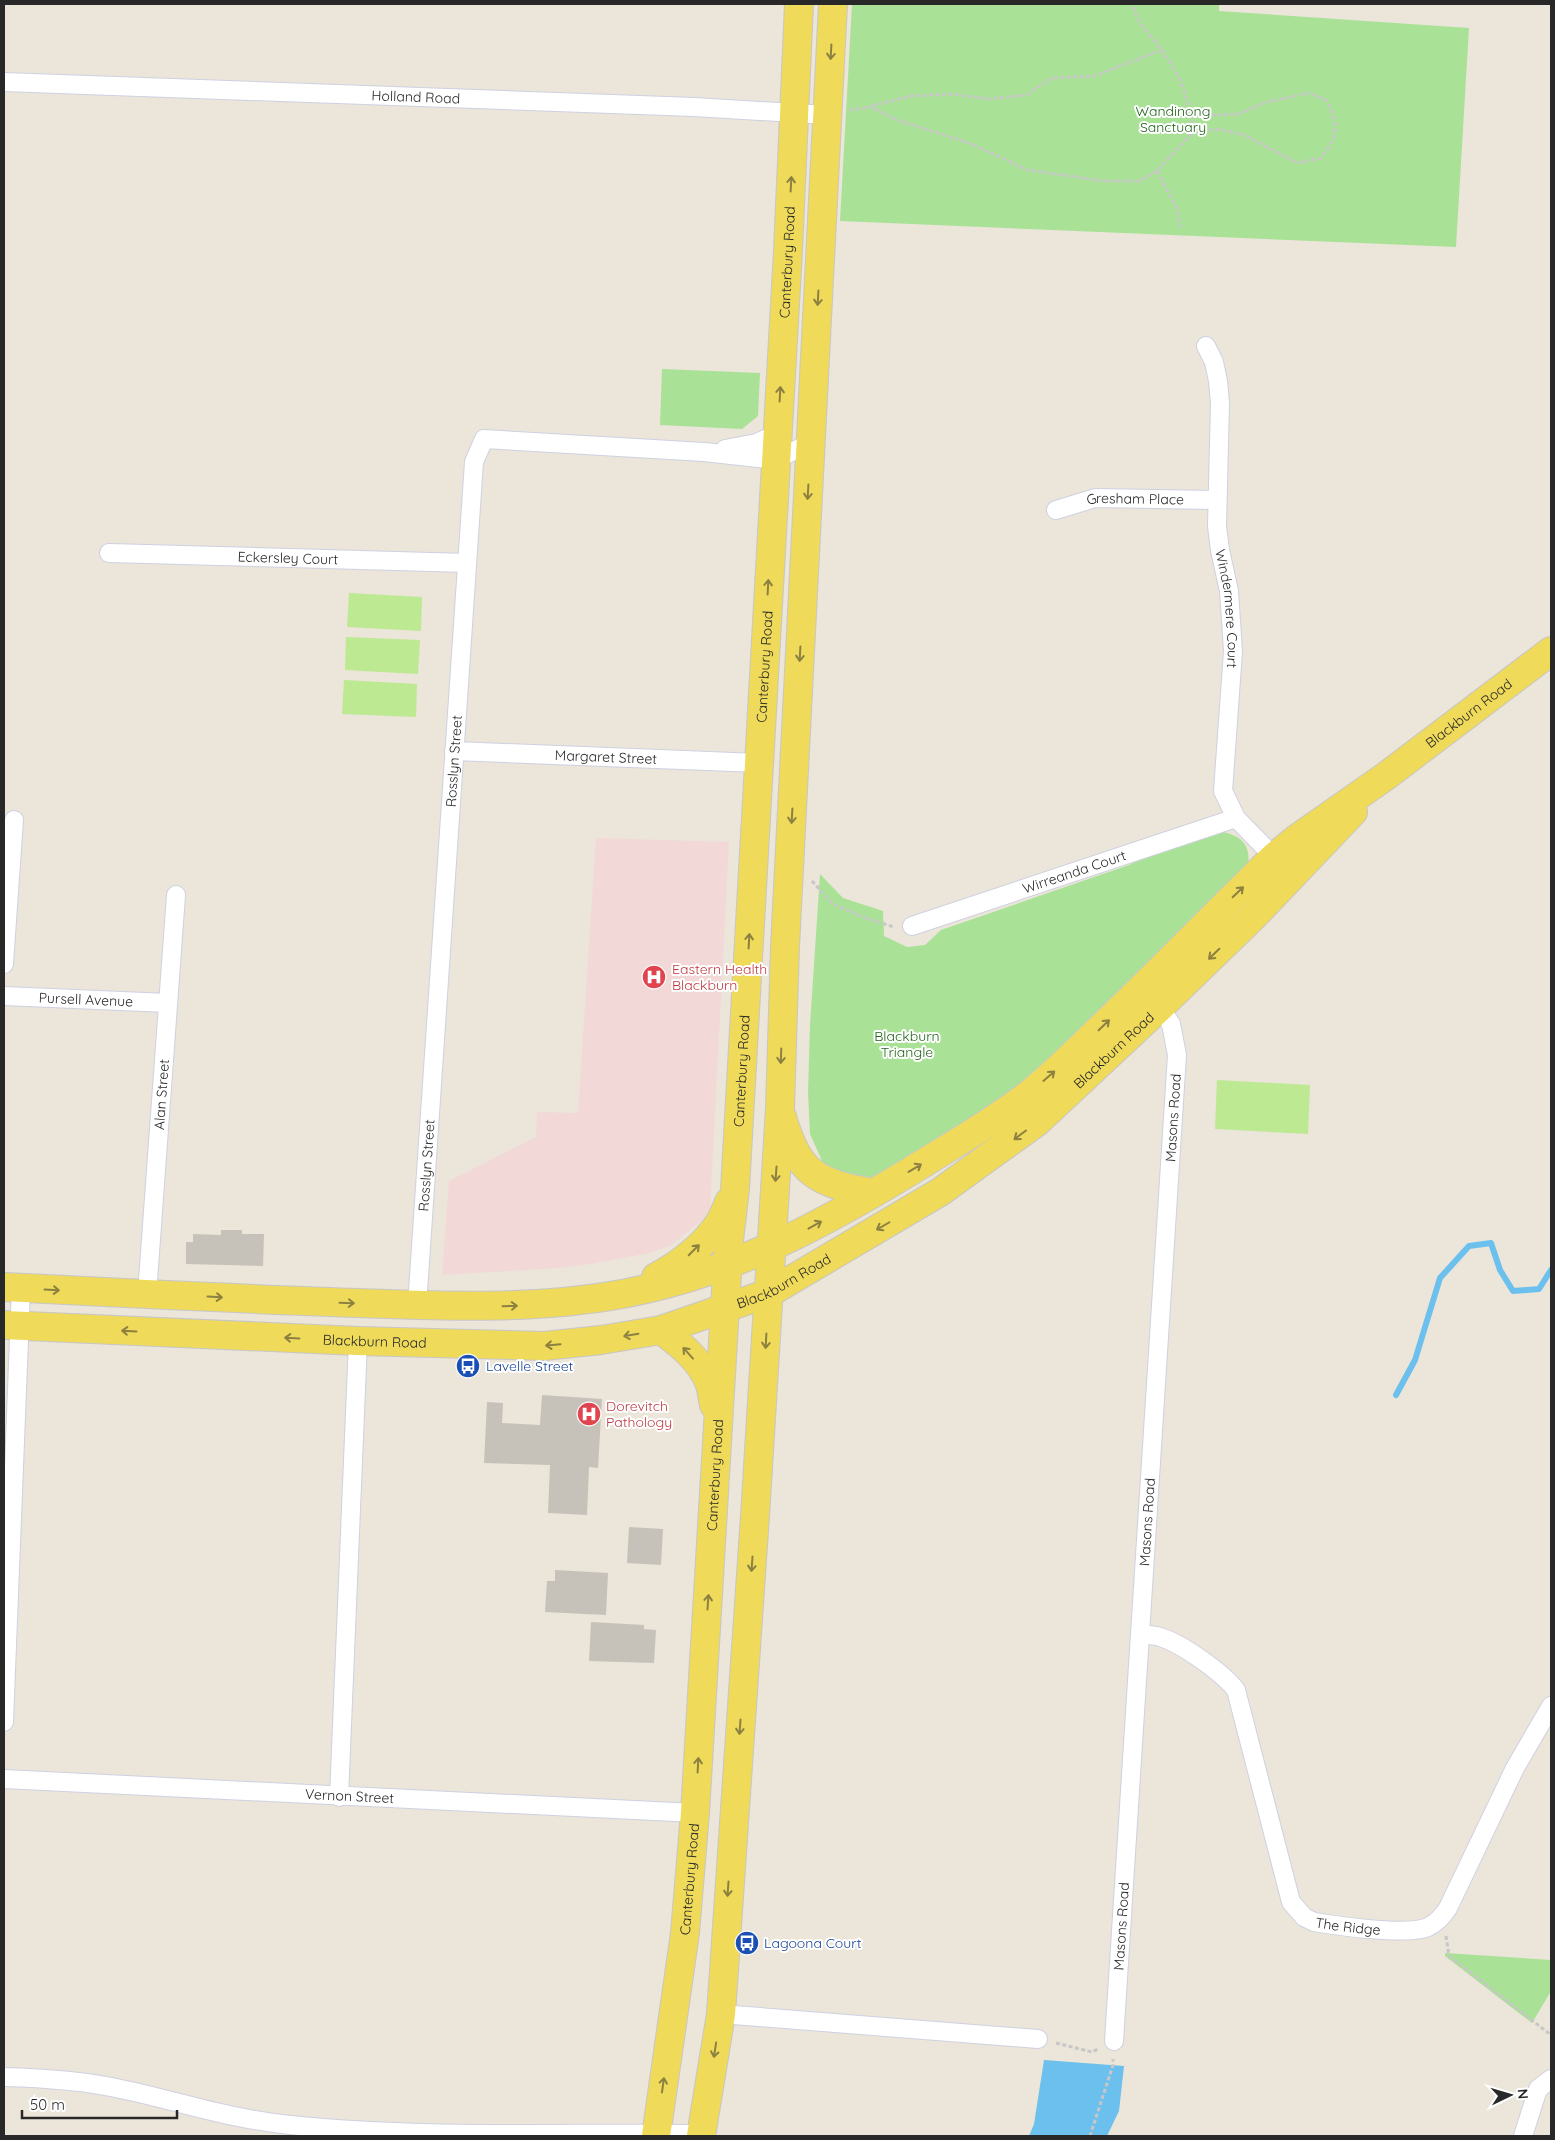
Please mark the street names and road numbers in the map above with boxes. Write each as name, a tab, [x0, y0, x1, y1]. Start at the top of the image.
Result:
street label: Holland Road	[371, 86, 460, 108]
street label: Canterbury Road	[775, 206, 799, 319]
street label: Gresham Place	[1084, 489, 1184, 509]
street label: Eckersley Court	[237, 548, 339, 568]
street label: Windermere Court	[1211, 548, 1242, 669]
street label: Canterbury Road	[752, 610, 777, 723]
street label: Blackburn Road	[1422, 675, 1516, 752]
street label: Rosslyn Street	[442, 714, 466, 808]
street label: Margaret Street	[554, 746, 658, 768]
street label: Wirreanda Court	[1020, 846, 1129, 898]
street label: Pursell Avenue	[38, 988, 134, 1011]
street label: Blackburn Road	[1070, 1008, 1158, 1092]
street label: Canterbury Road	[730, 1015, 754, 1127]
street label: Alan Street	[150, 1058, 173, 1131]
street label: Masons Road	[1161, 1073, 1185, 1163]
street label: Rosslyn Street	[414, 1118, 439, 1212]
street label: Blackburn Road	[734, 1250, 834, 1312]
street label: Blackburn Road	[322, 1330, 427, 1352]
street label: Canterbury Road	[703, 1419, 727, 1532]
street label: Masons Road	[1135, 1477, 1159, 1567]
street label: Vernon Street	[305, 1785, 395, 1807]
street label: Canterbury Road	[676, 1823, 703, 1936]
street label: Masons Road	[1110, 1882, 1133, 1971]
street label: The Ridge	[1314, 1913, 1381, 1939]

